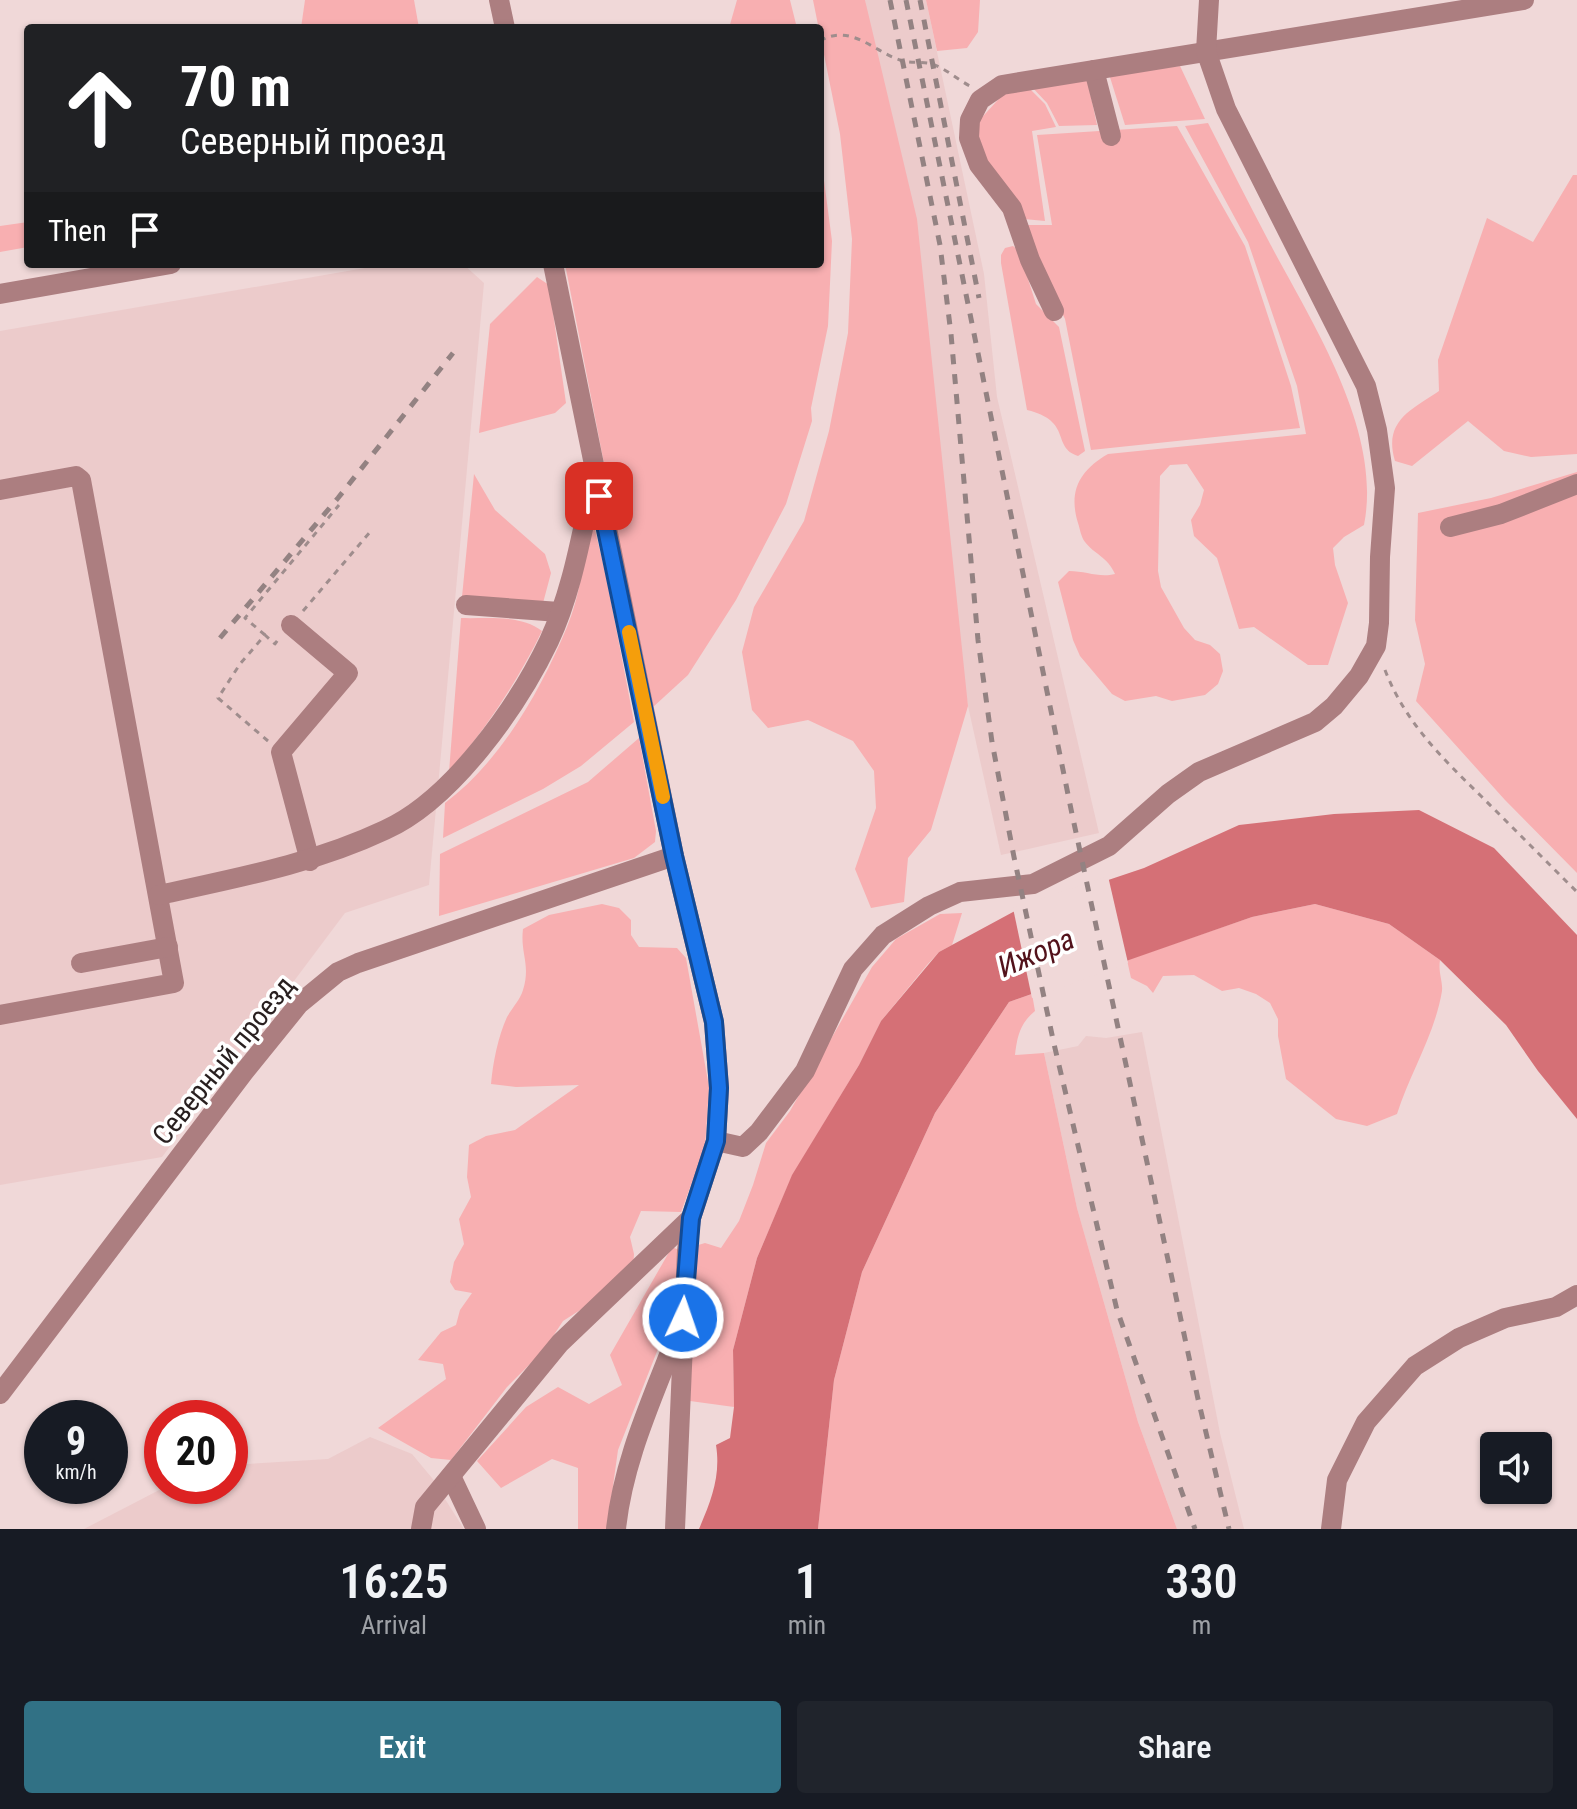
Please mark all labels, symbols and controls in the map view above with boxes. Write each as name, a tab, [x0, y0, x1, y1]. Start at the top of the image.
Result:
text: 70 m	[180, 54, 291, 120]
icon: ahead	[48, 56, 152, 160]
text: Северный проезд	[180, 121, 446, 163]
icon: arrive	[123, 208, 167, 252]
text: Then	[48, 213, 107, 248]
pin	[565, 462, 633, 530]
icon: arrive	[577, 474, 621, 518]
water label: Ижора	[992, 921, 1079, 984]
street label: Северный проезд	[145, 970, 301, 1151]
position arrow	[641, 1276, 725, 1360]
speed limit sign: 20	[144, 1400, 248, 1504]
text: 9	[66, 1418, 86, 1465]
map controls	[1480, 1432, 1552, 1504]
button: sound	[1480, 1432, 1552, 1504]
text: km/h	[55, 1460, 97, 1484]
text: 16:25	[339, 1553, 449, 1610]
text: 1	[795, 1553, 819, 1610]
text: 330	[1165, 1553, 1238, 1610]
text: Arrival	[361, 1610, 427, 1640]
text: min	[788, 1610, 826, 1640]
text: m	[1192, 1610, 1211, 1640]
button: Exit	[24, 1701, 781, 1793]
button: Share	[797, 1701, 1553, 1793]

